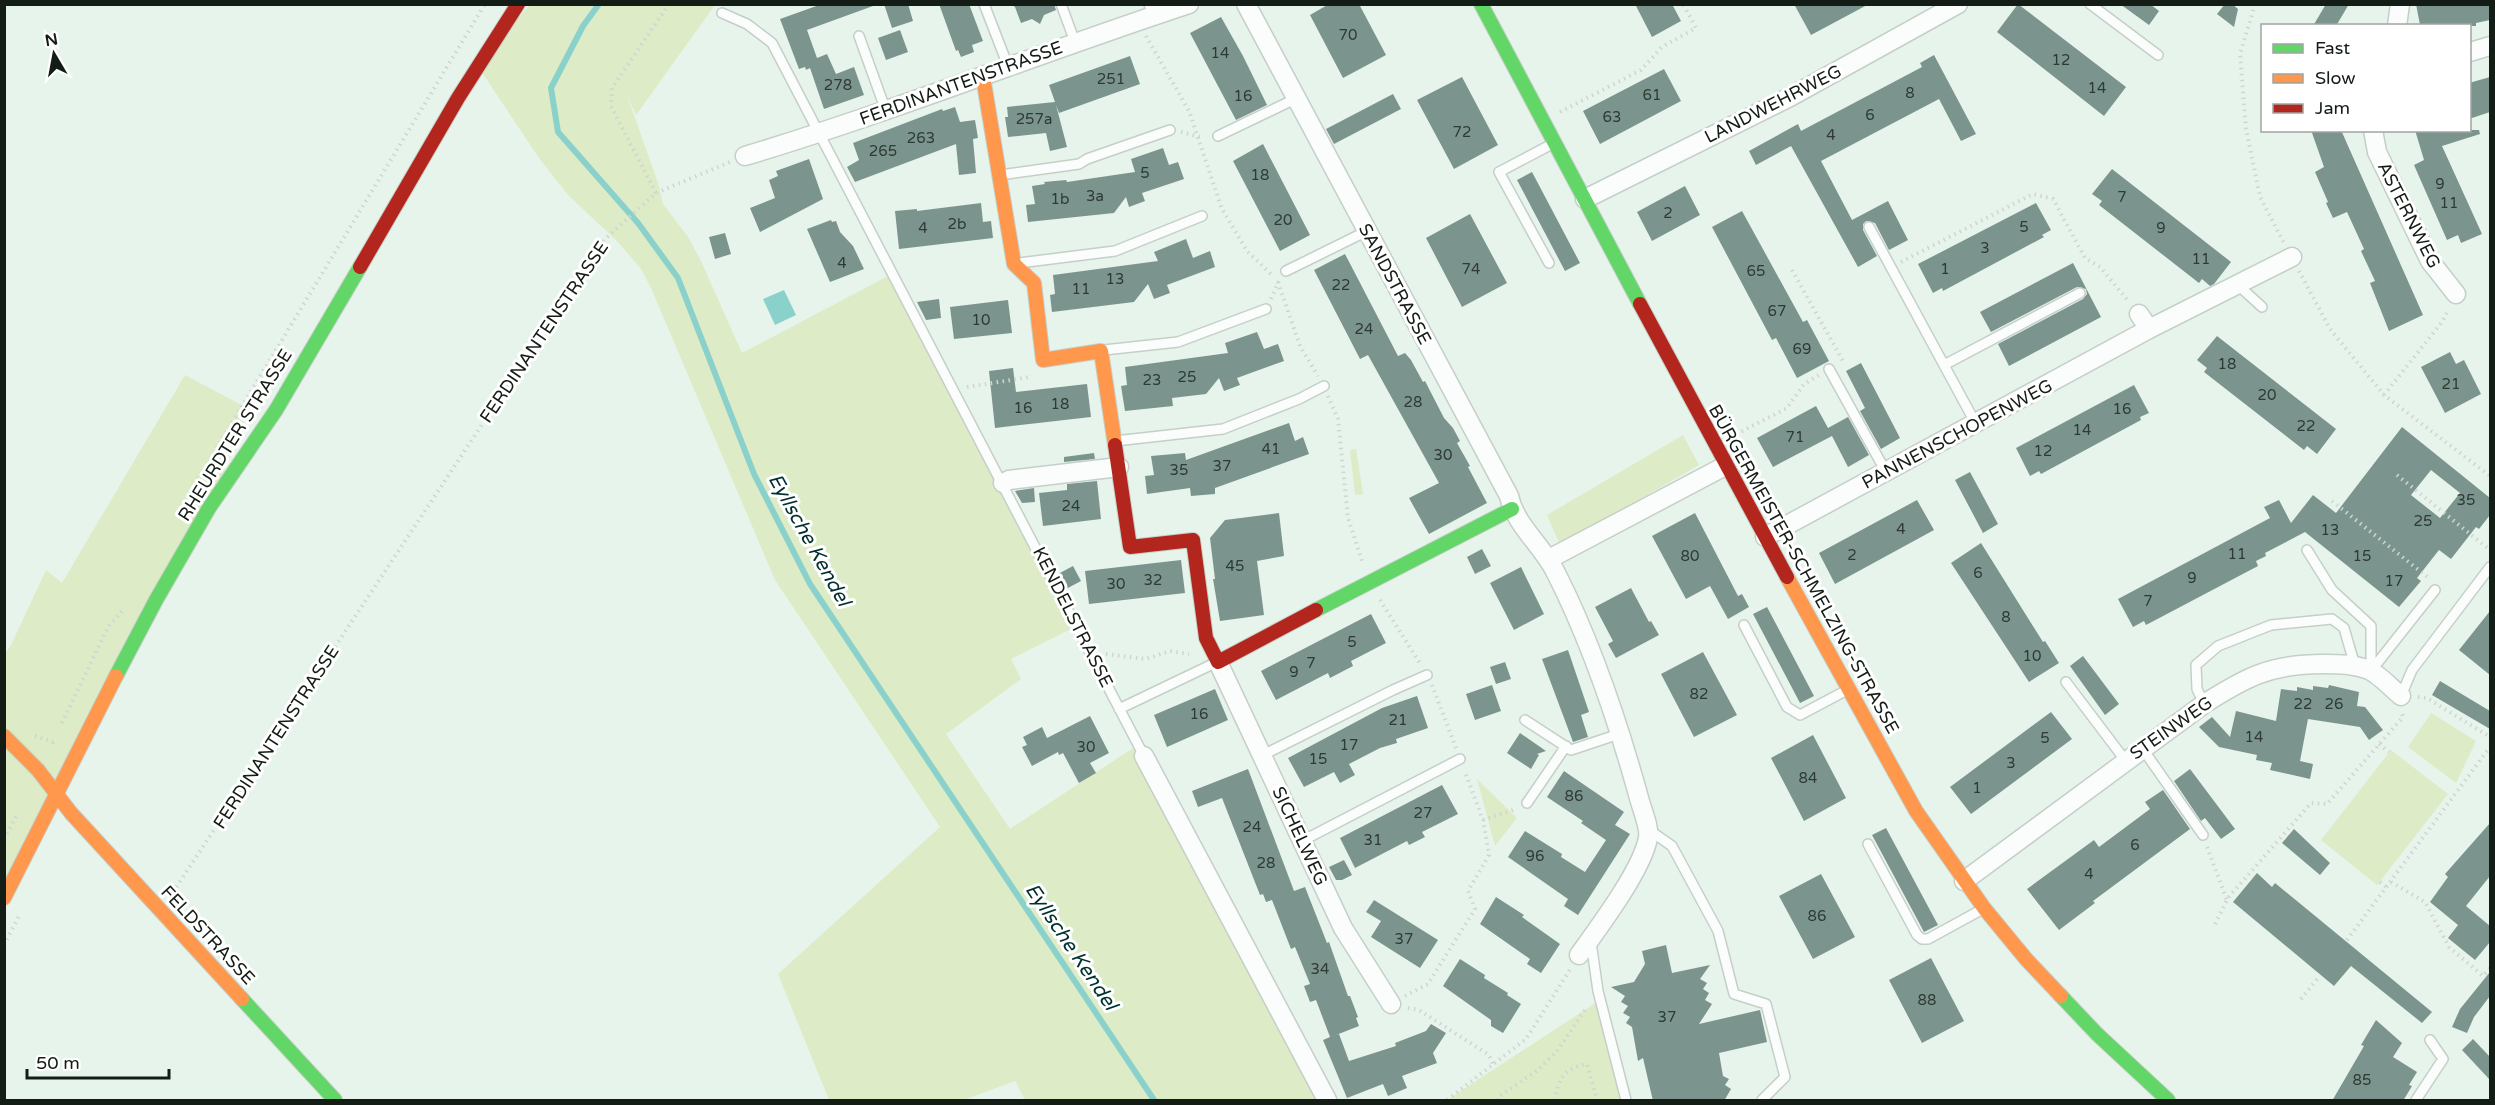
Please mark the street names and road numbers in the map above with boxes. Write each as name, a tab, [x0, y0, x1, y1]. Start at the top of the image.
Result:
street label: FERDINANTENSTRASSE	[856, 36, 1066, 130]
street label: LANDWEHRWEG	[1701, 60, 1845, 148]
street label: ASTERNWEG	[2373, 158, 2445, 272]
street label: SANDSTRASSE	[1354, 220, 1436, 348]
street label: FERDINANTENSTRASSE	[475, 237, 613, 427]
street label: RHEURDTER STRASSE	[173, 345, 297, 525]
street label: PANNENSCHOPENWEG	[1858, 374, 2056, 494]
street label: BÜRGERMEISTER-SCHMELZING-STRASSE	[1704, 401, 1904, 737]
street label: KENDELSTRASSE	[1028, 543, 1118, 691]
street label: FERDINANTENSTRASSE	[208, 641, 344, 833]
street label: STEINWEG	[2126, 692, 2216, 764]
street label: SICHELWEG	[1267, 783, 1333, 889]
street label: FELDSTRASSE	[156, 881, 260, 989]

